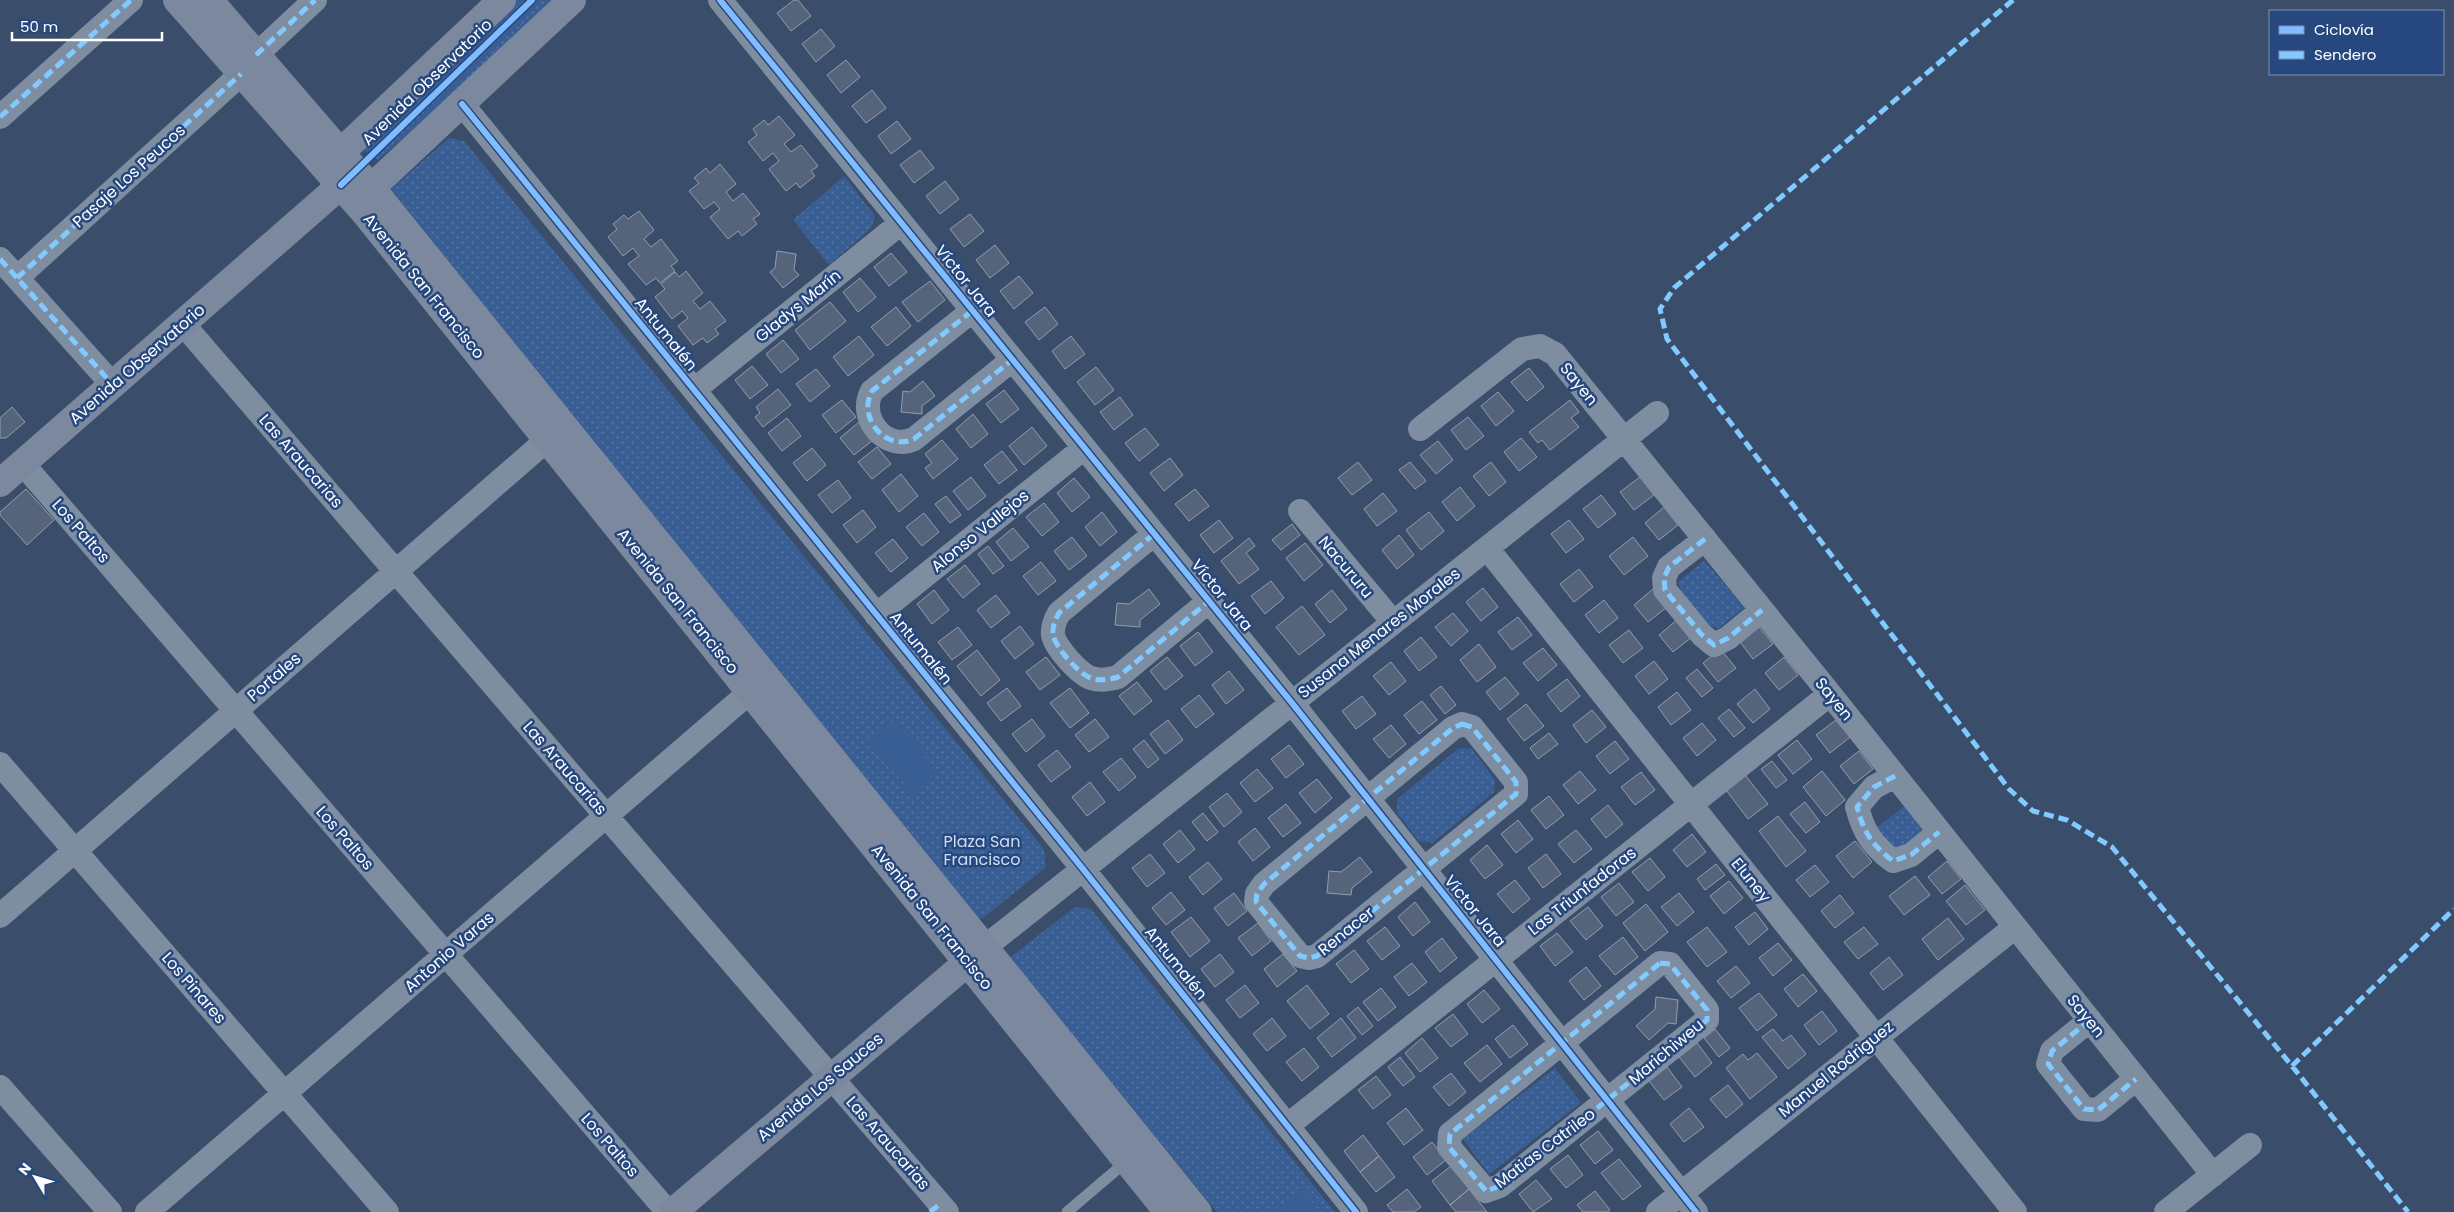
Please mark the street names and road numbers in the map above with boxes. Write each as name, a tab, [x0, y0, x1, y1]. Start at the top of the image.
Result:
street label: Avenida Observatorio	[357, 13, 497, 151]
street label: Pasaje Los Peucos	[67, 119, 191, 233]
street label: Avenida San Francisco	[358, 208, 490, 364]
street label: Víctor Jara	[930, 240, 1002, 322]
street label: Gladys Marín	[750, 264, 846, 348]
street label: Antumalén	[629, 292, 703, 376]
street label: Avenida Observatorio	[64, 298, 210, 430]
street label: Sayen	[1555, 358, 1603, 410]
street label: Las Araucarias	[254, 409, 348, 513]
street label: Alonso Vallejos	[926, 484, 1034, 578]
street label: Los Paltos	[47, 494, 115, 568]
street label: Avenida San Francisco	[612, 523, 744, 679]
street label: Nacururu	[1313, 531, 1379, 603]
street label: Víctor Jara	[1186, 554, 1258, 636]
street label: Susana Menares Morales	[1293, 562, 1465, 704]
street label: Antumalén	[884, 606, 958, 690]
street label: Portales	[242, 647, 306, 707]
street label: Sayen	[1810, 673, 1858, 725]
street label: Las Araucarias	[518, 716, 612, 820]
street label: Los Paltos	[311, 801, 379, 875]
street label: Avenida San Francisco	[866, 839, 998, 995]
street label: Las Triunfadoras	[1523, 841, 1641, 941]
street label: Eluney	[1726, 853, 1776, 907]
street label: Víctor Jara	[1439, 870, 1511, 952]
street label: Renacer	[1313, 901, 1379, 961]
street label: Antonio Varas	[399, 906, 499, 998]
street label: Antumalén	[1139, 921, 1213, 1005]
street label: Los Pinares	[156, 947, 232, 1029]
street label: Sayen	[2062, 990, 2110, 1042]
street label: Marichiweu	[1623, 1014, 1709, 1090]
street label: Manuel Rodriguez	[1774, 1015, 1898, 1123]
street label: Avenida Los Sauces	[752, 1027, 888, 1147]
street label: Las Araucarias	[841, 1091, 935, 1195]
street label: Matias Catrileo	[1490, 1102, 1600, 1194]
street label: Los Paltos	[576, 1108, 644, 1182]

